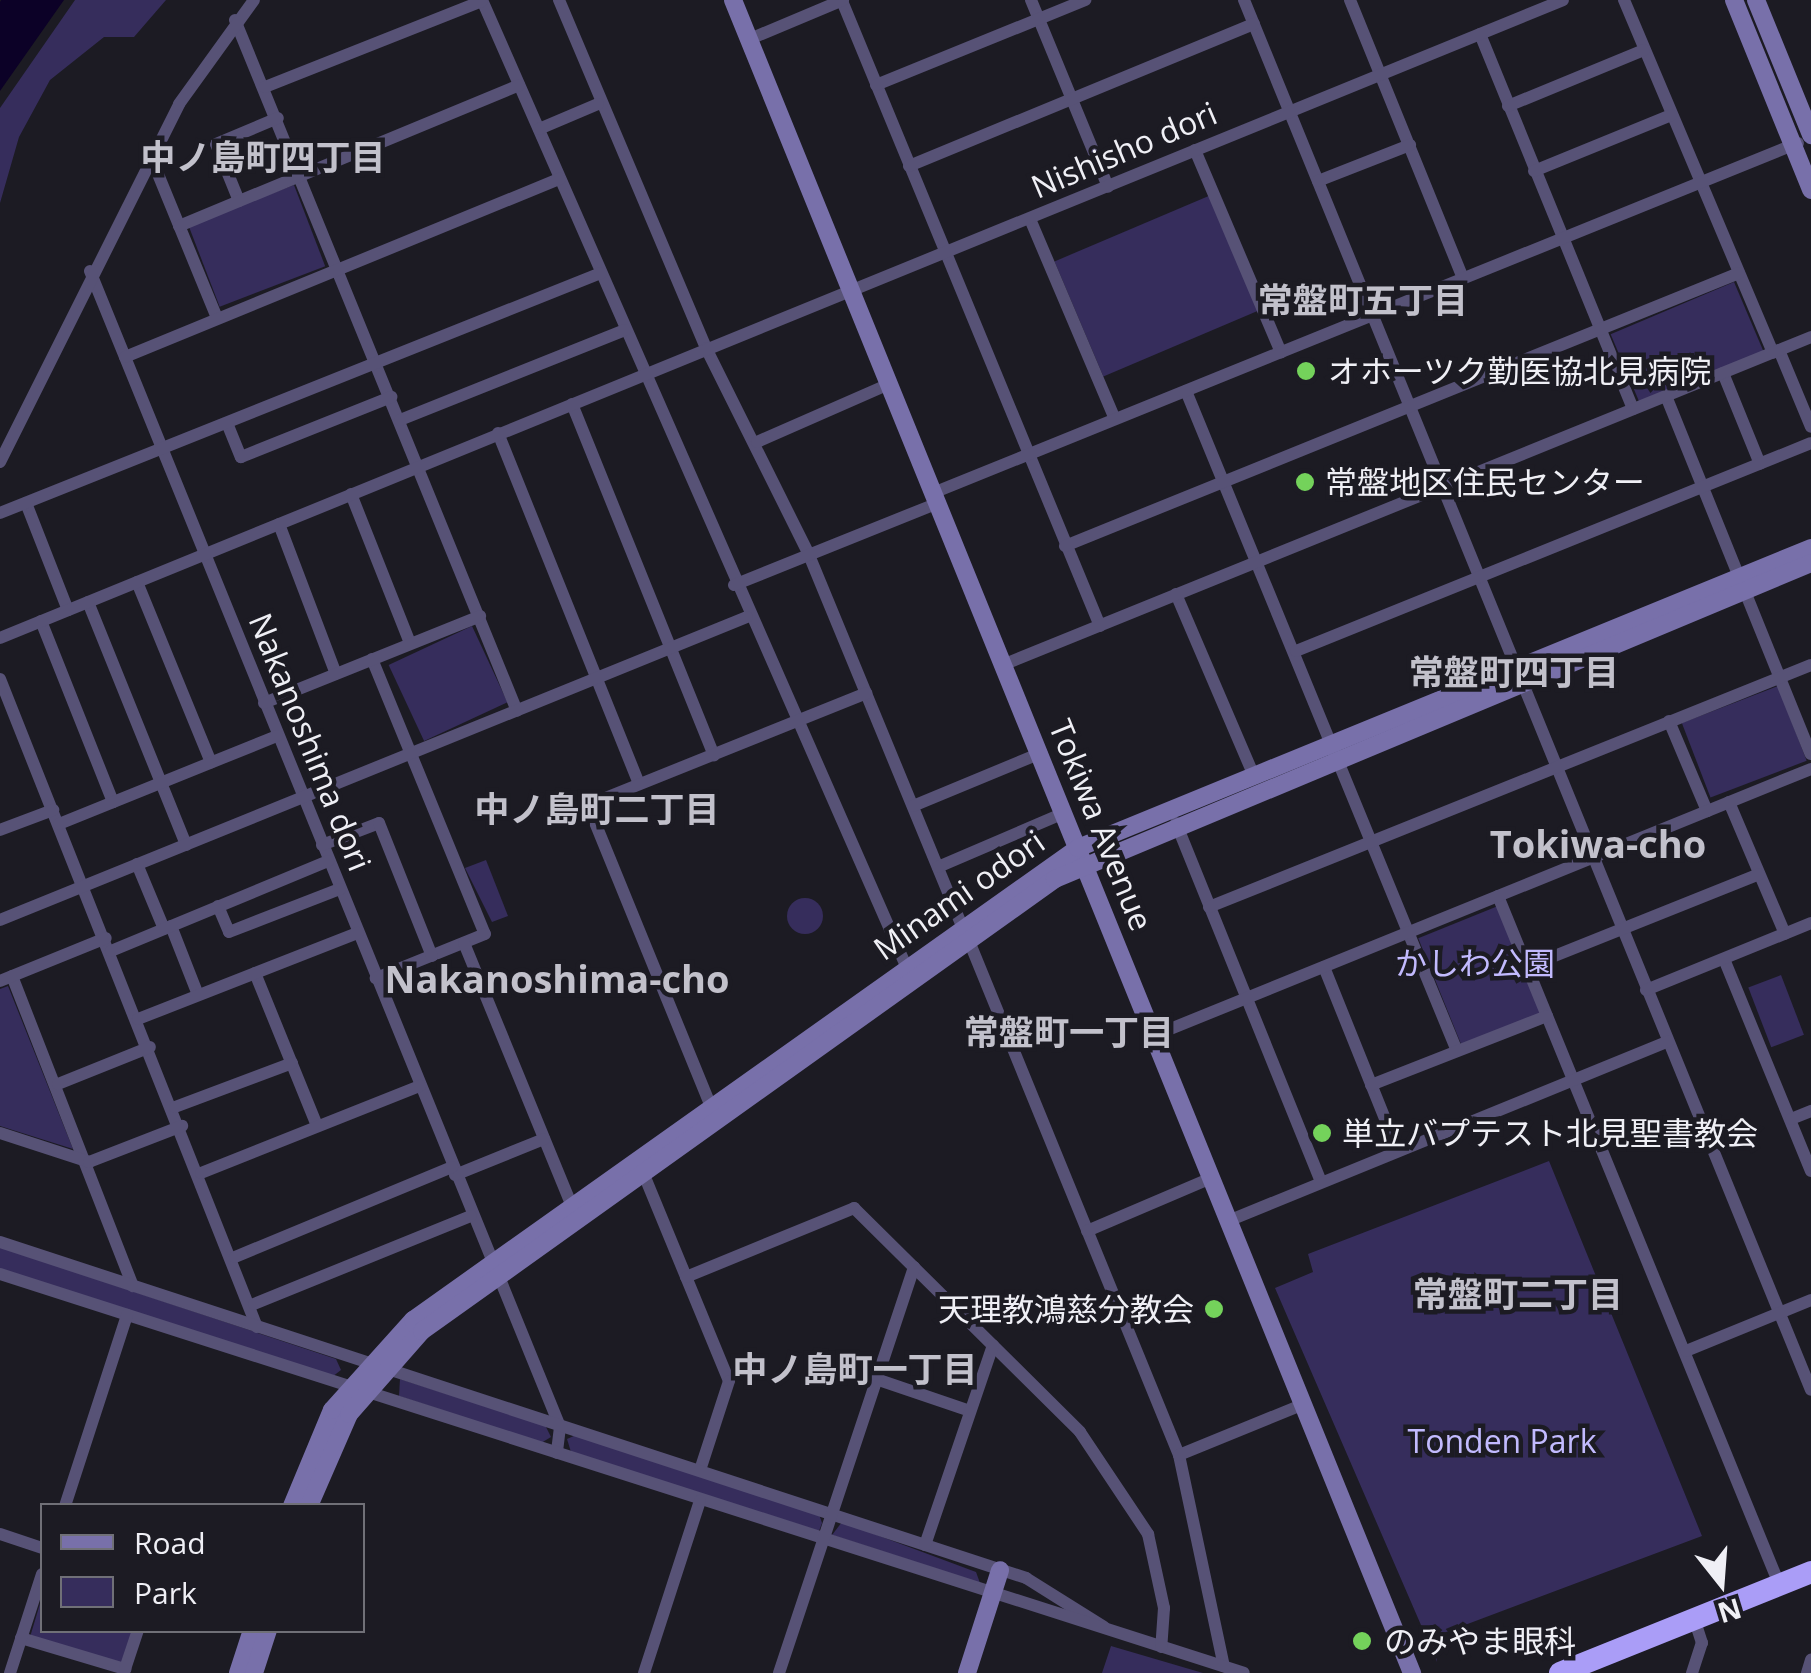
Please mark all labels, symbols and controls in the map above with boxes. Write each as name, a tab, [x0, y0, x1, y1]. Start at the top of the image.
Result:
street label: Nishisho dori	[1026, 94, 1222, 206]
district label: 中ノ島町四丁目	[141, 136, 385, 178]
district label: 常盤町五丁目	[1258, 279, 1468, 321]
place label: オホーツク勤医協北見病院	[1328, 352, 1712, 390]
marker: オホーツク勤医協北見病院	[1293, 358, 1319, 384]
place label: 常盤地区住民センター	[1325, 463, 1645, 501]
marker: 常盤地区住民センター	[1294, 471, 1316, 493]
street label: Nakanoshima dori	[241, 608, 379, 876]
district label: 常盤町四丁目	[1409, 651, 1619, 693]
street label: Tokiwa Avenue	[1041, 714, 1161, 936]
district label: 中ノ島町二丁目	[475, 788, 719, 830]
district label: Tokiwa-cho	[1490, 821, 1706, 867]
street label: Minami odori	[866, 822, 1052, 968]
park label: かしわ公園	[1395, 944, 1555, 982]
district label: Nakanoshima-cho	[385, 956, 729, 1002]
district label: 常盤町一丁目	[964, 1011, 1174, 1053]
place label: 単立バプテスト北見聖書教会	[1342, 1114, 1758, 1152]
marker: 単立バプテスト北見聖書教会	[1311, 1122, 1333, 1144]
district label: 常盤町二丁目	[1413, 1273, 1623, 1315]
place label: 天理教鴻慈分教会	[938, 1290, 1194, 1328]
marker: 天理教鴻慈分教会	[1203, 1298, 1225, 1320]
district label: 中ノ島町一丁目	[733, 1348, 977, 1390]
park label: Tonden Park	[1408, 1422, 1596, 1460]
legend	[40, 1503, 365, 1633]
text: Road	[134, 1522, 206, 1563]
north arrow	[1671, 1533, 1771, 1633]
text: Park	[134, 1572, 197, 1613]
text: N	[1713, 1590, 1746, 1633]
place label: のみやま眼科	[1384, 1622, 1576, 1660]
marker: のみやま眼科	[1349, 1628, 1375, 1654]

